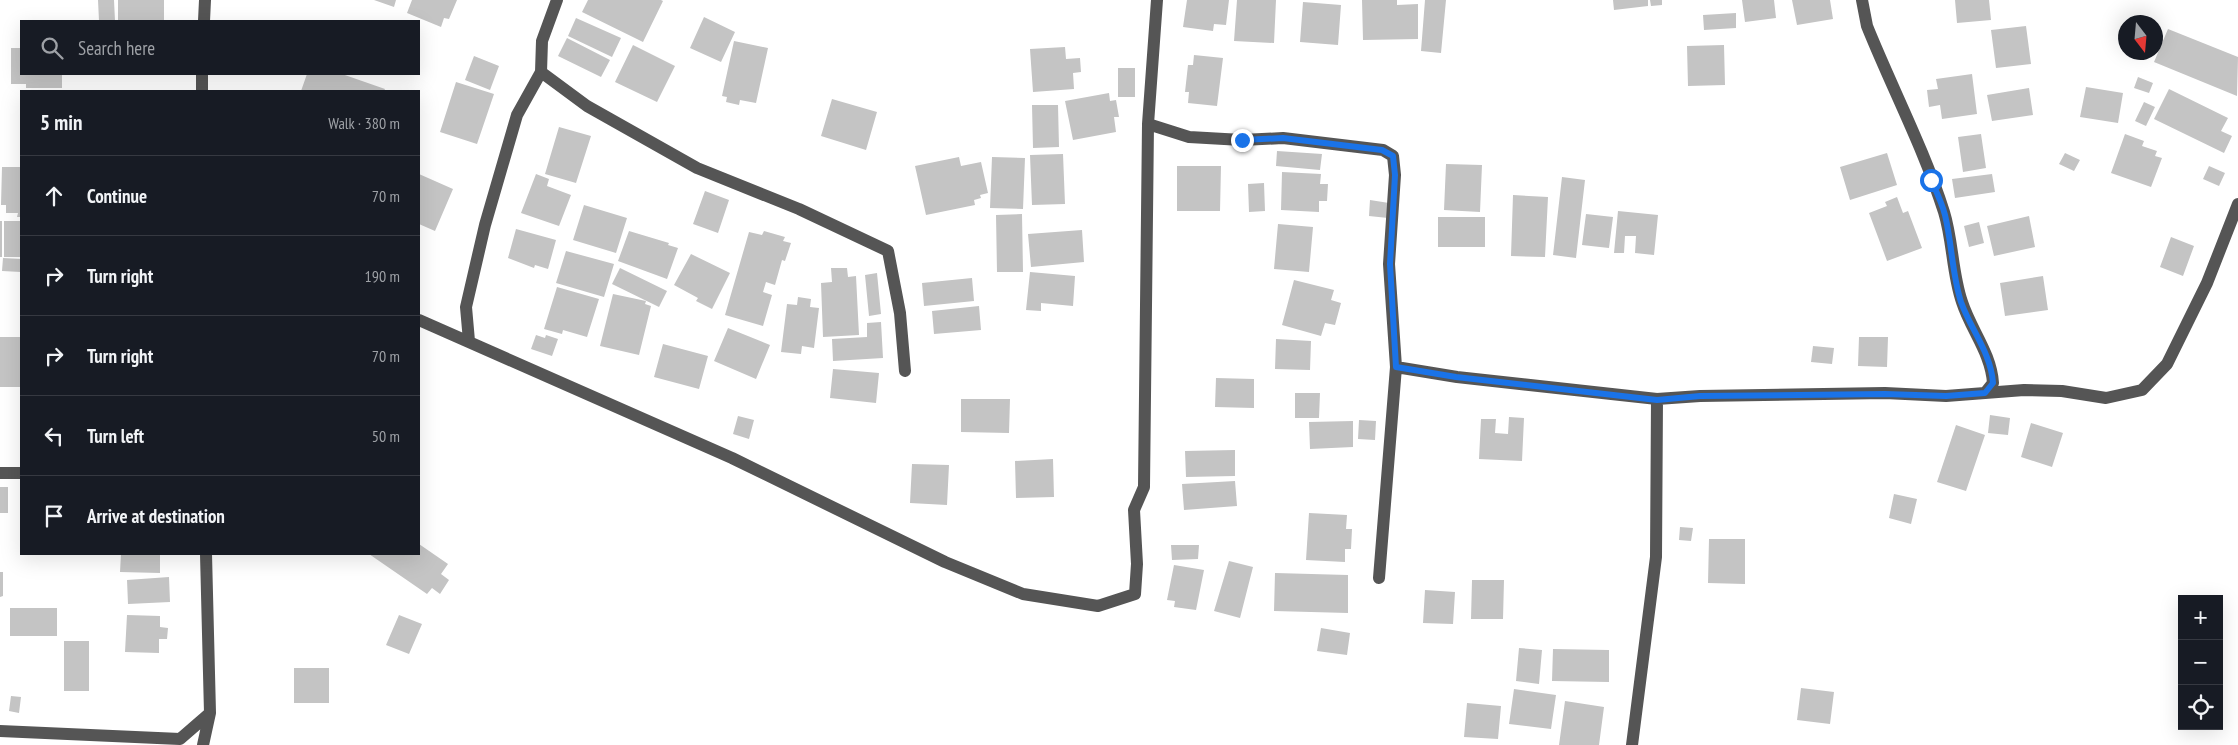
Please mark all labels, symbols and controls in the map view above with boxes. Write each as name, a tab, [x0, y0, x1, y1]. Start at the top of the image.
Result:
north arrow	[2118, 15, 2163, 60]
search box	[20, 20, 420, 75]
icon: search	[38, 34, 66, 62]
text: Search here	[78, 36, 155, 60]
text: 5 min	[40, 109, 82, 136]
text: Walk · 380 m	[328, 113, 400, 133]
route end	[1231, 129, 1254, 152]
route start	[1920, 169, 1943, 192]
icon: ahead	[40, 182, 68, 210]
text: Continue	[87, 184, 147, 208]
text: 70 m	[372, 186, 400, 206]
icon: right	[40, 262, 68, 290]
text: Turn right	[87, 264, 153, 288]
text: 190 m	[365, 266, 400, 286]
icon: right	[40, 342, 68, 370]
text: Turn right	[87, 344, 153, 368]
text: 70 m	[372, 346, 400, 366]
icon: left	[40, 422, 68, 450]
text: Turn left	[87, 424, 144, 448]
text: 50 m	[372, 426, 400, 446]
icon: arrive	[40, 502, 68, 530]
text: Arrive at destination	[87, 504, 225, 528]
map controls	[2178, 595, 2223, 730]
button: +	[2178, 595, 2223, 640]
button: −	[2178, 640, 2223, 685]
button: locate	[2178, 685, 2223, 730]

